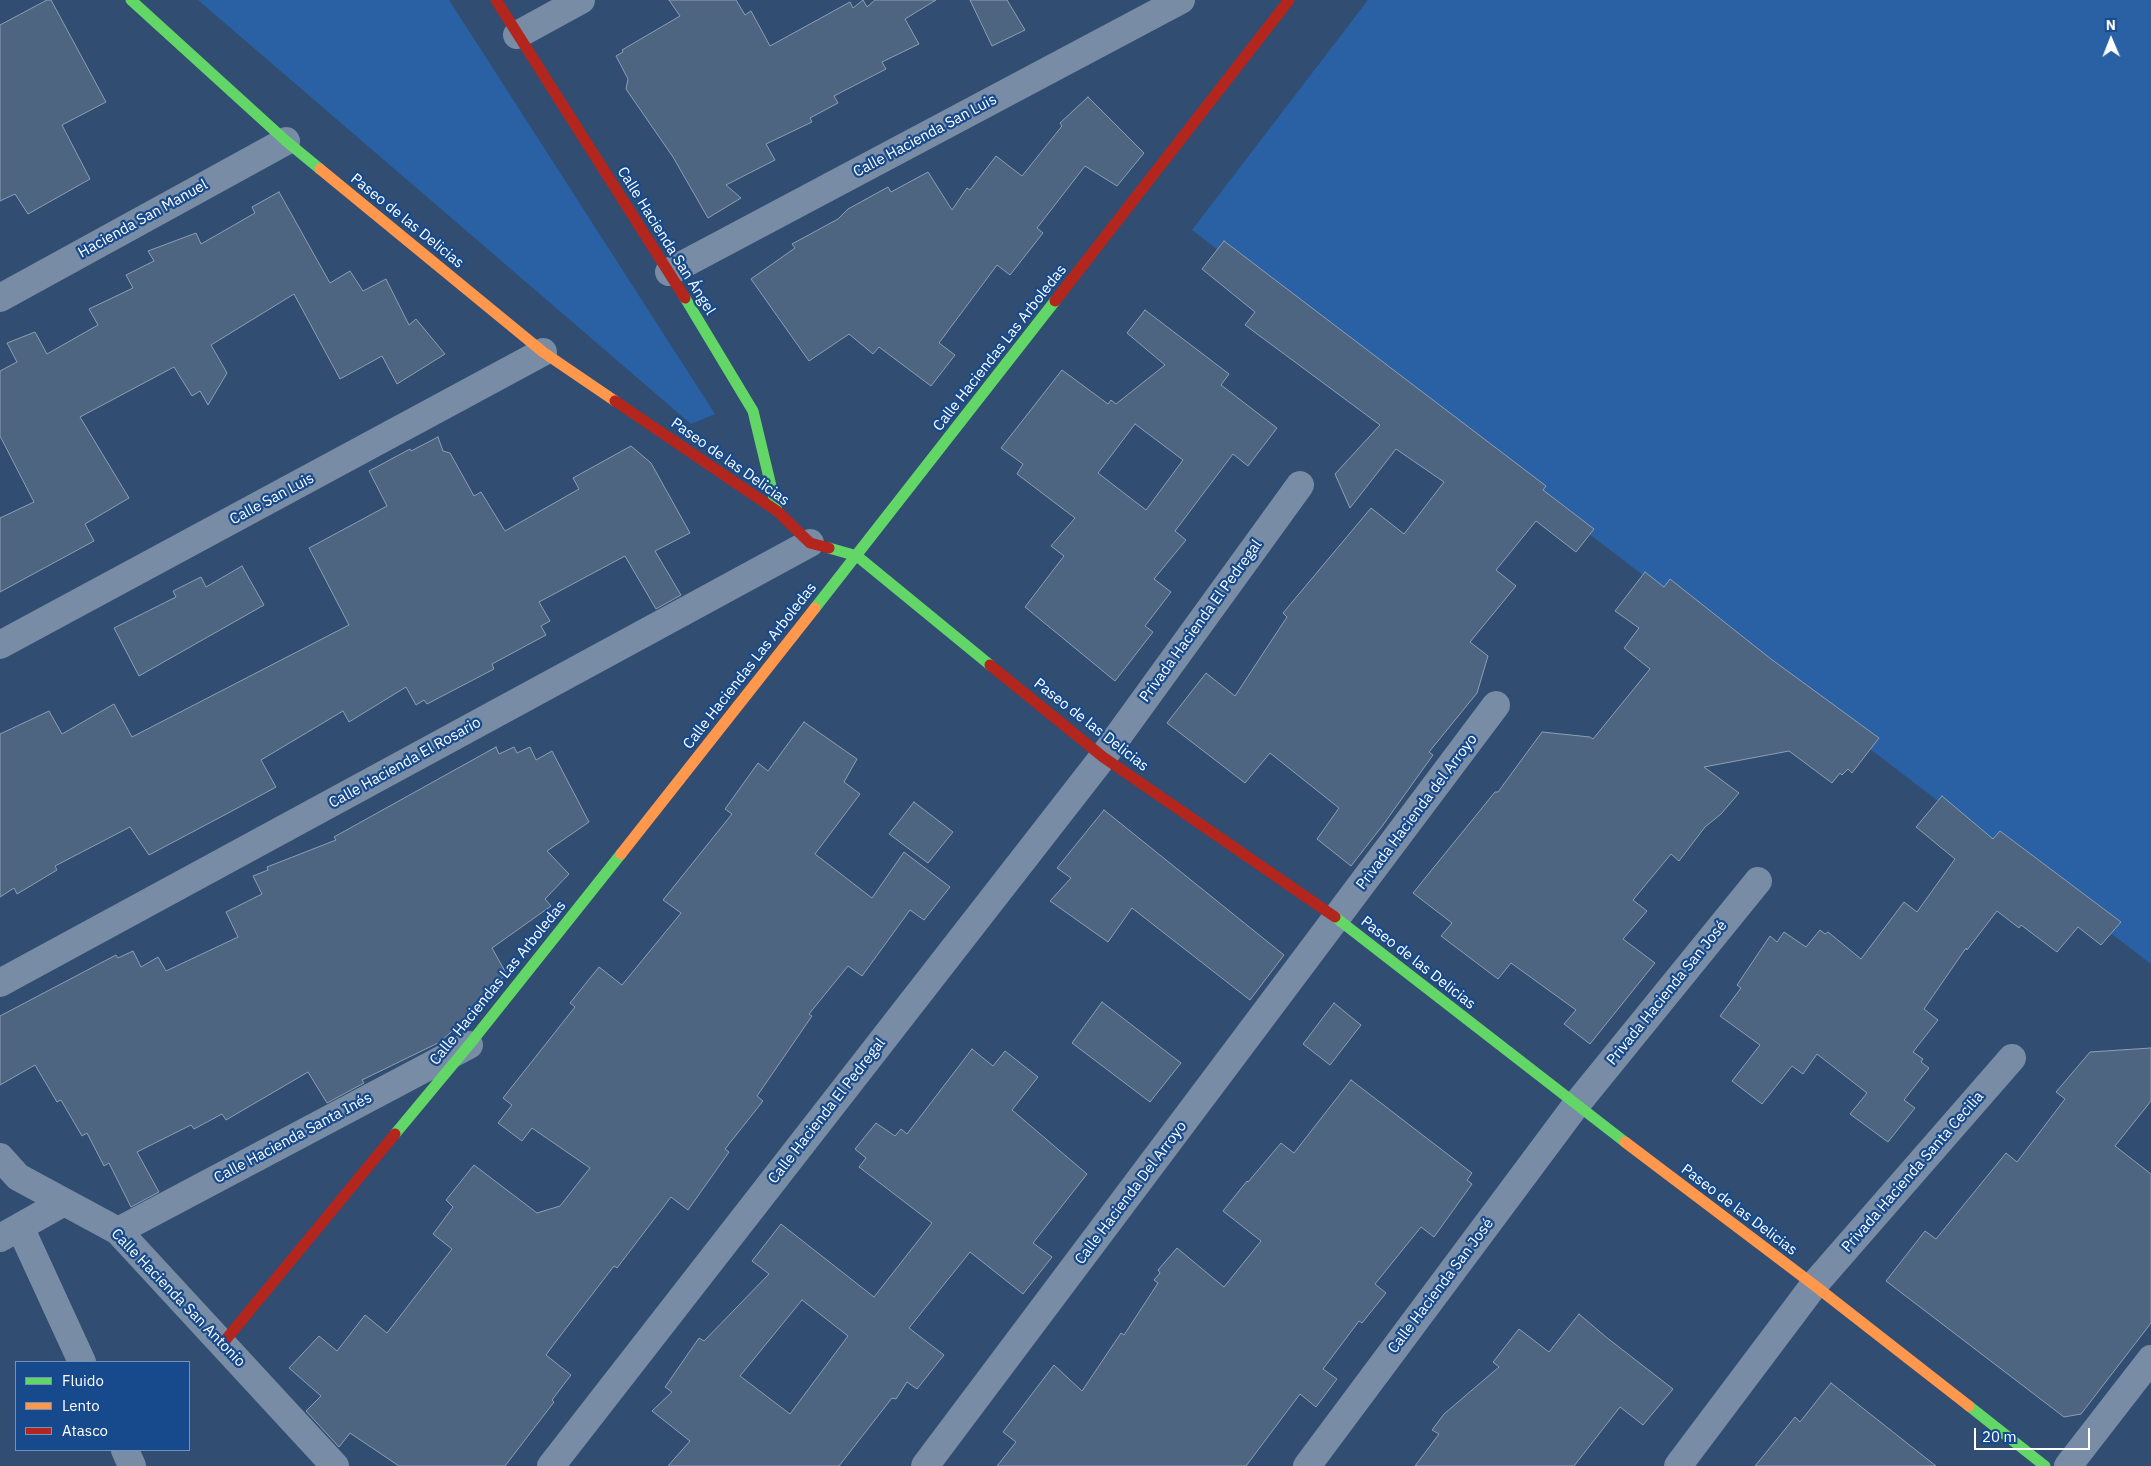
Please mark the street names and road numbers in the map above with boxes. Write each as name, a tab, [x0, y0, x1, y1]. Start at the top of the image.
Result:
street label: Calle Hacienda San Luis	[850, 91, 1000, 181]
street label: Calle Hacienda San Ángel	[613, 164, 719, 318]
street label: Paseo de las Delicias	[347, 170, 467, 272]
street label: Hacienda San Manuel	[75, 176, 211, 262]
street label: Calle Haciendas Las Arboledas	[929, 261, 1071, 435]
street label: Paseo de las Delicias	[667, 414, 793, 510]
street label: Calle San Luis	[227, 469, 317, 529]
street label: Privada Hacienda El Pedregal	[1136, 536, 1266, 706]
street label: Calle Haciendas Las Arboledas	[679, 579, 821, 753]
street label: Paseo de las Delicias	[1030, 675, 1152, 775]
street label: Calle Hacienda El Rosario	[326, 714, 484, 812]
street label: Privada Hacienda del Arroyo	[1353, 731, 1481, 893]
street label: Calle Haciendas Las Arboledas	[426, 897, 570, 1069]
street label: Paseo de las Delicias	[1357, 913, 1479, 1013]
street label: Privada Hacienda San José	[1603, 917, 1731, 1069]
street label: Calle Hacienda El Pedregal	[765, 1035, 889, 1187]
street label: Privada Hacienda Santa Cecilia	[1838, 1088, 1988, 1256]
street label: Calle Hacienda Santa Inés	[211, 1089, 375, 1187]
street label: Calle Hacienda Del Arroyo	[1071, 1118, 1191, 1268]
street label: Paseo de las Delicias	[1677, 1161, 1801, 1259]
street label: Calle Hacienda San José	[1384, 1215, 1498, 1357]
street label: Calle Hacienda San Antonio	[107, 1225, 249, 1371]

